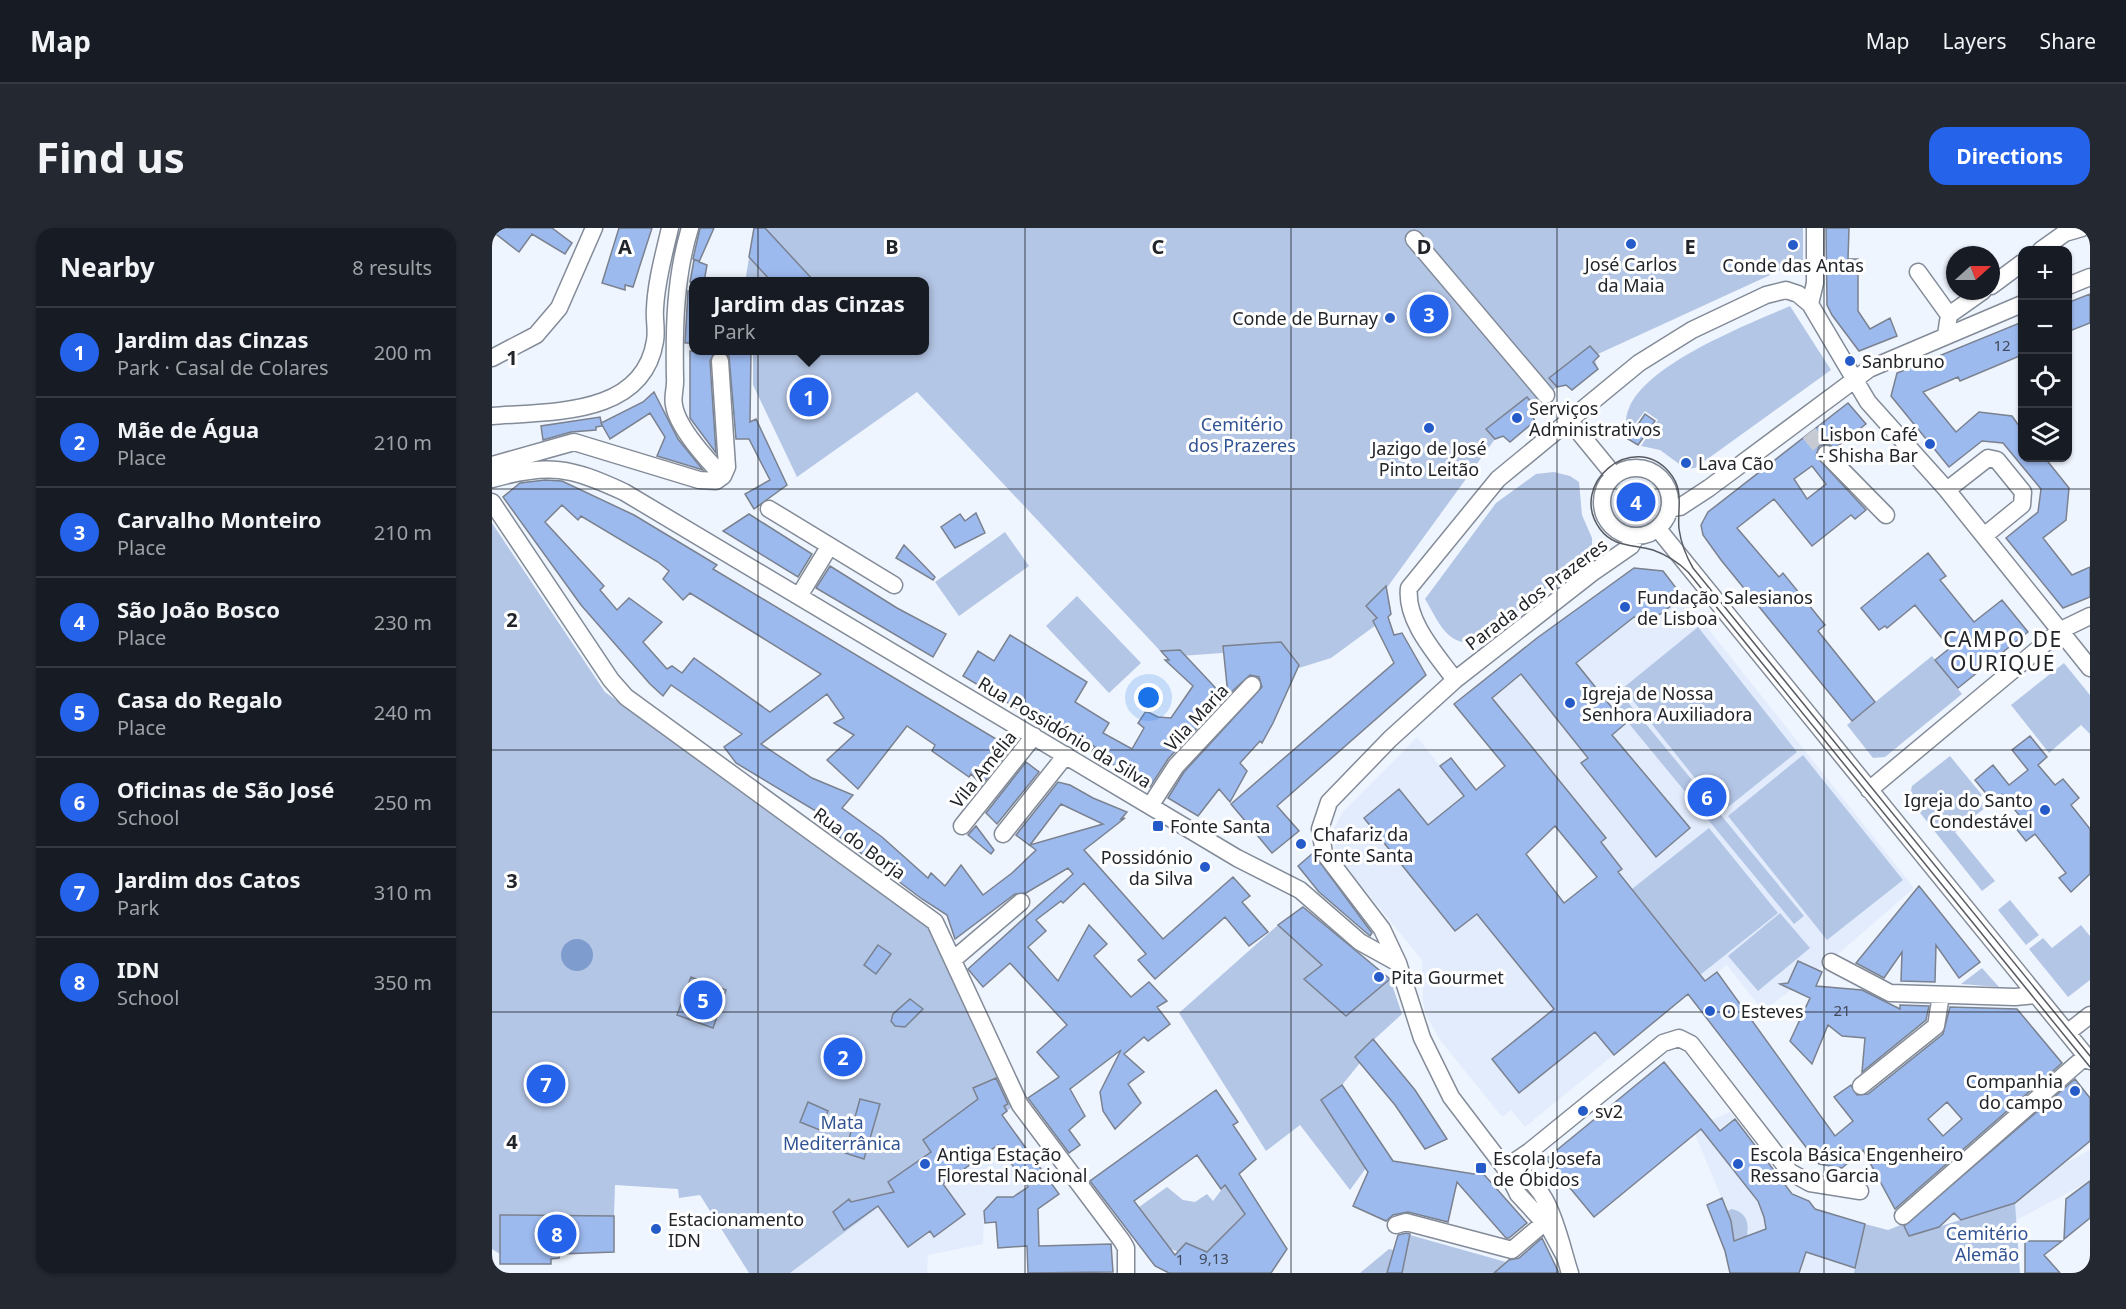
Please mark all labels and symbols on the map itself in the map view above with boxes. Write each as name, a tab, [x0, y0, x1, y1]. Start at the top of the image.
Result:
text: A	[618, 233, 632, 260]
text: B	[885, 233, 899, 260]
text: C	[1152, 233, 1165, 260]
text: D	[1417, 233, 1431, 260]
text: E	[1684, 233, 1696, 260]
marker: José Carlos da Maia	[1624, 237, 1638, 251]
marker: Conde das Antas	[1786, 238, 1800, 252]
north arrow	[1946, 246, 2000, 300]
place label: José Carlos da Maia	[1583, 252, 1677, 297]
place label: Conde das Antas	[1722, 253, 1864, 277]
pin: 3	[1410, 292, 1448, 337]
place label: Conde de Burnay	[1232, 306, 1379, 330]
marker: Conde de Burnay	[1383, 311, 1397, 325]
house number: 12	[1993, 335, 2011, 355]
text: 1	[506, 344, 518, 371]
place label: Sanbruno	[1862, 349, 1945, 373]
marker: Sanbruno	[1843, 354, 1857, 368]
pin: 1	[790, 374, 828, 420]
place label: Serviços Administrativos	[1529, 396, 1661, 441]
marker: Serviços Administrativos	[1510, 411, 1524, 425]
park label: Cemitério dos Prazeres	[1188, 412, 1296, 457]
marker: Jazigo de José Pinto Leitão	[1422, 421, 1436, 435]
place label: Lisbon Café - Shisha Bar	[1818, 422, 1919, 467]
place label: Jazigo de José Pinto Leitão	[1369, 436, 1487, 481]
marker: Lisbon Café - Shisha Bar	[1923, 437, 1937, 451]
place label: Lava Cão	[1698, 451, 1774, 475]
marker: Lava Cão	[1679, 456, 1693, 470]
pin: 4	[1616, 480, 1656, 524]
street label: Parada dos Prazeres	[1460, 533, 1612, 655]
place label: Fundação Salesianos de Lisboa	[1637, 585, 1813, 630]
marker: Fundação Salesianos de Lisboa	[1618, 600, 1632, 614]
text: 2	[506, 606, 518, 633]
district label: CAMPO DE OURIQUE	[1943, 625, 2063, 677]
street label: Rua Possidónio da Silva	[974, 671, 1156, 793]
street label: Vila Maria	[1159, 678, 1233, 756]
place label: Igreja de Nossa Senhora Auxiliadora	[1582, 681, 1752, 726]
your location	[1134, 683, 1163, 712]
marker: Igreja de Nossa Senhora Auxiliadora	[1563, 696, 1577, 710]
street label: Vila Amélia	[944, 725, 1022, 813]
pin: 6	[1688, 774, 1726, 820]
place label: Igreja do Santo Condestável	[1904, 788, 2033, 833]
street label: Rua do Borja	[809, 801, 911, 885]
marker: Igreja do Santo Condestável	[2038, 803, 2052, 817]
place label: Fonte Santa	[1170, 814, 1270, 838]
marker: Fonte Santa	[1151, 819, 1165, 833]
place label: Chafariz da Fonte Santa	[1313, 822, 1413, 867]
marker: Chafariz da Fonte Santa	[1294, 837, 1308, 851]
place label: Possidónio da Silva	[1101, 845, 1193, 890]
marker: Possidónio da Silva	[1198, 860, 1212, 874]
text: 3	[506, 867, 518, 894]
place label: Pita Gourmet	[1391, 965, 1504, 989]
marker: Pita Gourmet	[1372, 970, 1386, 984]
pin: 5	[684, 978, 722, 1022]
place label: O Esteves	[1722, 999, 1804, 1023]
house number: 21	[1833, 1000, 1851, 1020]
marker: O Esteves	[1703, 1004, 1717, 1018]
pin: 2	[824, 1034, 862, 1080]
pin: 7	[526, 1062, 566, 1106]
place label: Companhia do campo	[1966, 1069, 2063, 1114]
marker: Companhia do campo	[2068, 1084, 2082, 1098]
place label: sv2	[1595, 1099, 1623, 1123]
marker: sv2	[1576, 1104, 1590, 1118]
park label: Mata Mediterrânica	[783, 1110, 901, 1155]
text: 4	[506, 1128, 518, 1155]
place label: Antiga Estação Florestal Nacional	[937, 1142, 1087, 1187]
place label: Escola Básica Engenheiro Ressano Garcia	[1750, 1142, 1963, 1187]
place label: Escola Josefa de Óbidos	[1493, 1146, 1601, 1191]
marker: Antiga Estação Florestal Nacional	[918, 1157, 932, 1171]
marker: Escola Básica Engenheiro Ressano Garcia	[1731, 1157, 1745, 1171]
marker: Escola Josefa de Óbidos	[1474, 1161, 1488, 1175]
place label: Estacionamento IDN	[668, 1207, 804, 1252]
pin: 8	[538, 1212, 576, 1256]
park label: Cemitério Alemão	[1946, 1221, 2028, 1266]
marker: Estacionamento IDN	[649, 1222, 663, 1236]
house number: 9,13	[1199, 1248, 1229, 1268]
house number: 1	[1176, 1249, 1184, 1269]

